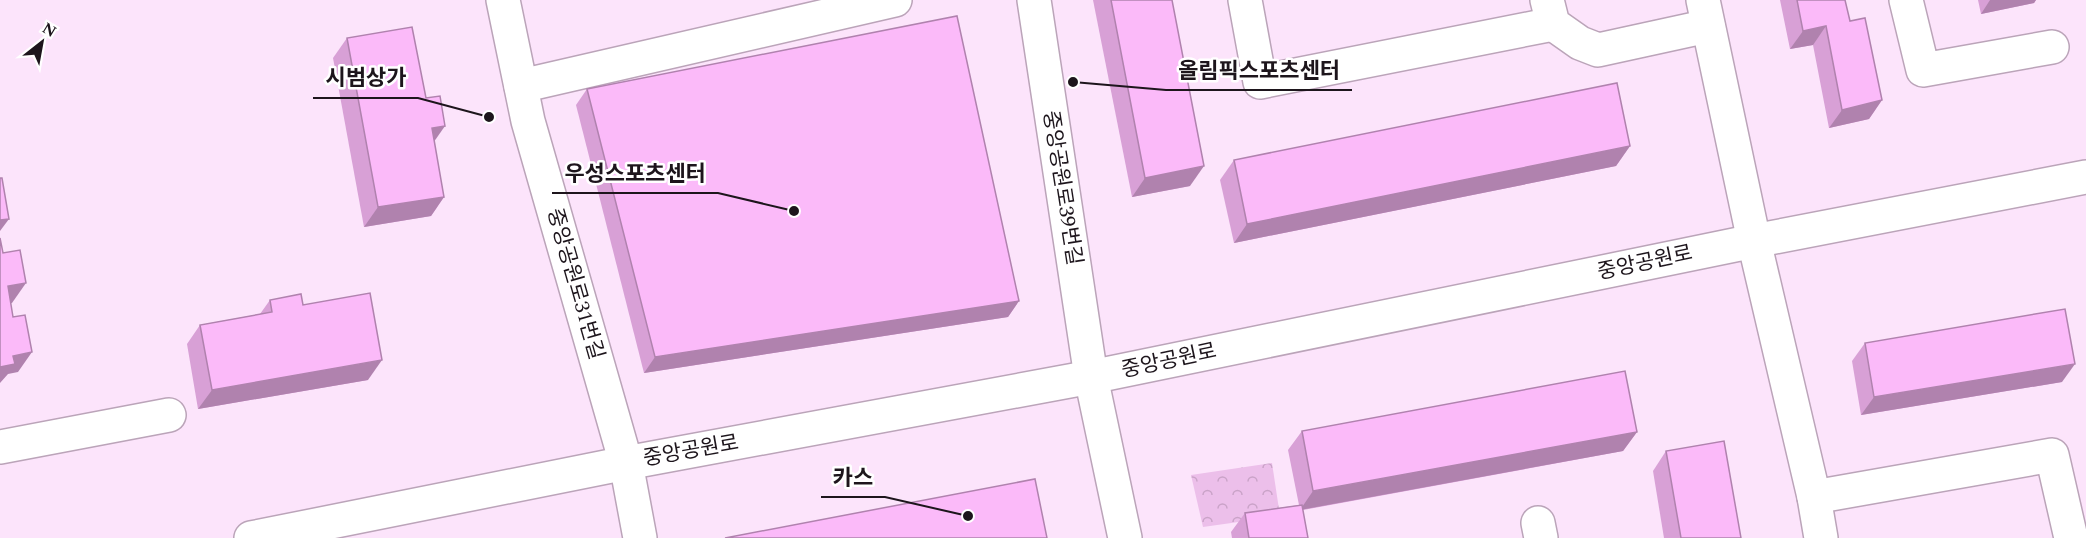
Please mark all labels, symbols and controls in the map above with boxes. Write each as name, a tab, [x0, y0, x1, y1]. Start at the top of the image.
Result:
north arrow	[12, 12, 72, 72]
text: N	[37, 16, 61, 44]
callout: 올림픽스포츠센터	[1166, 50, 1352, 90]
text: 올림픽스포츠센터	[1178, 55, 1340, 88]
callout: 시범상가	[313, 58, 418, 98]
text: 시범상가	[326, 62, 406, 95]
street label: 중앙공원로39번길	[1034, 108, 1090, 268]
callout: 우성스포츠센터	[552, 153, 718, 193]
text: 우성스포츠센터	[564, 158, 706, 191]
street label: 중앙공원로31번길	[538, 204, 612, 364]
street label: 중앙공원로	[1594, 237, 1696, 289]
street label: 중앙공원로	[1118, 335, 1220, 387]
street label: 중앙공원로	[641, 427, 741, 475]
callout: 카스	[821, 457, 885, 497]
text: 카스	[833, 462, 873, 495]

